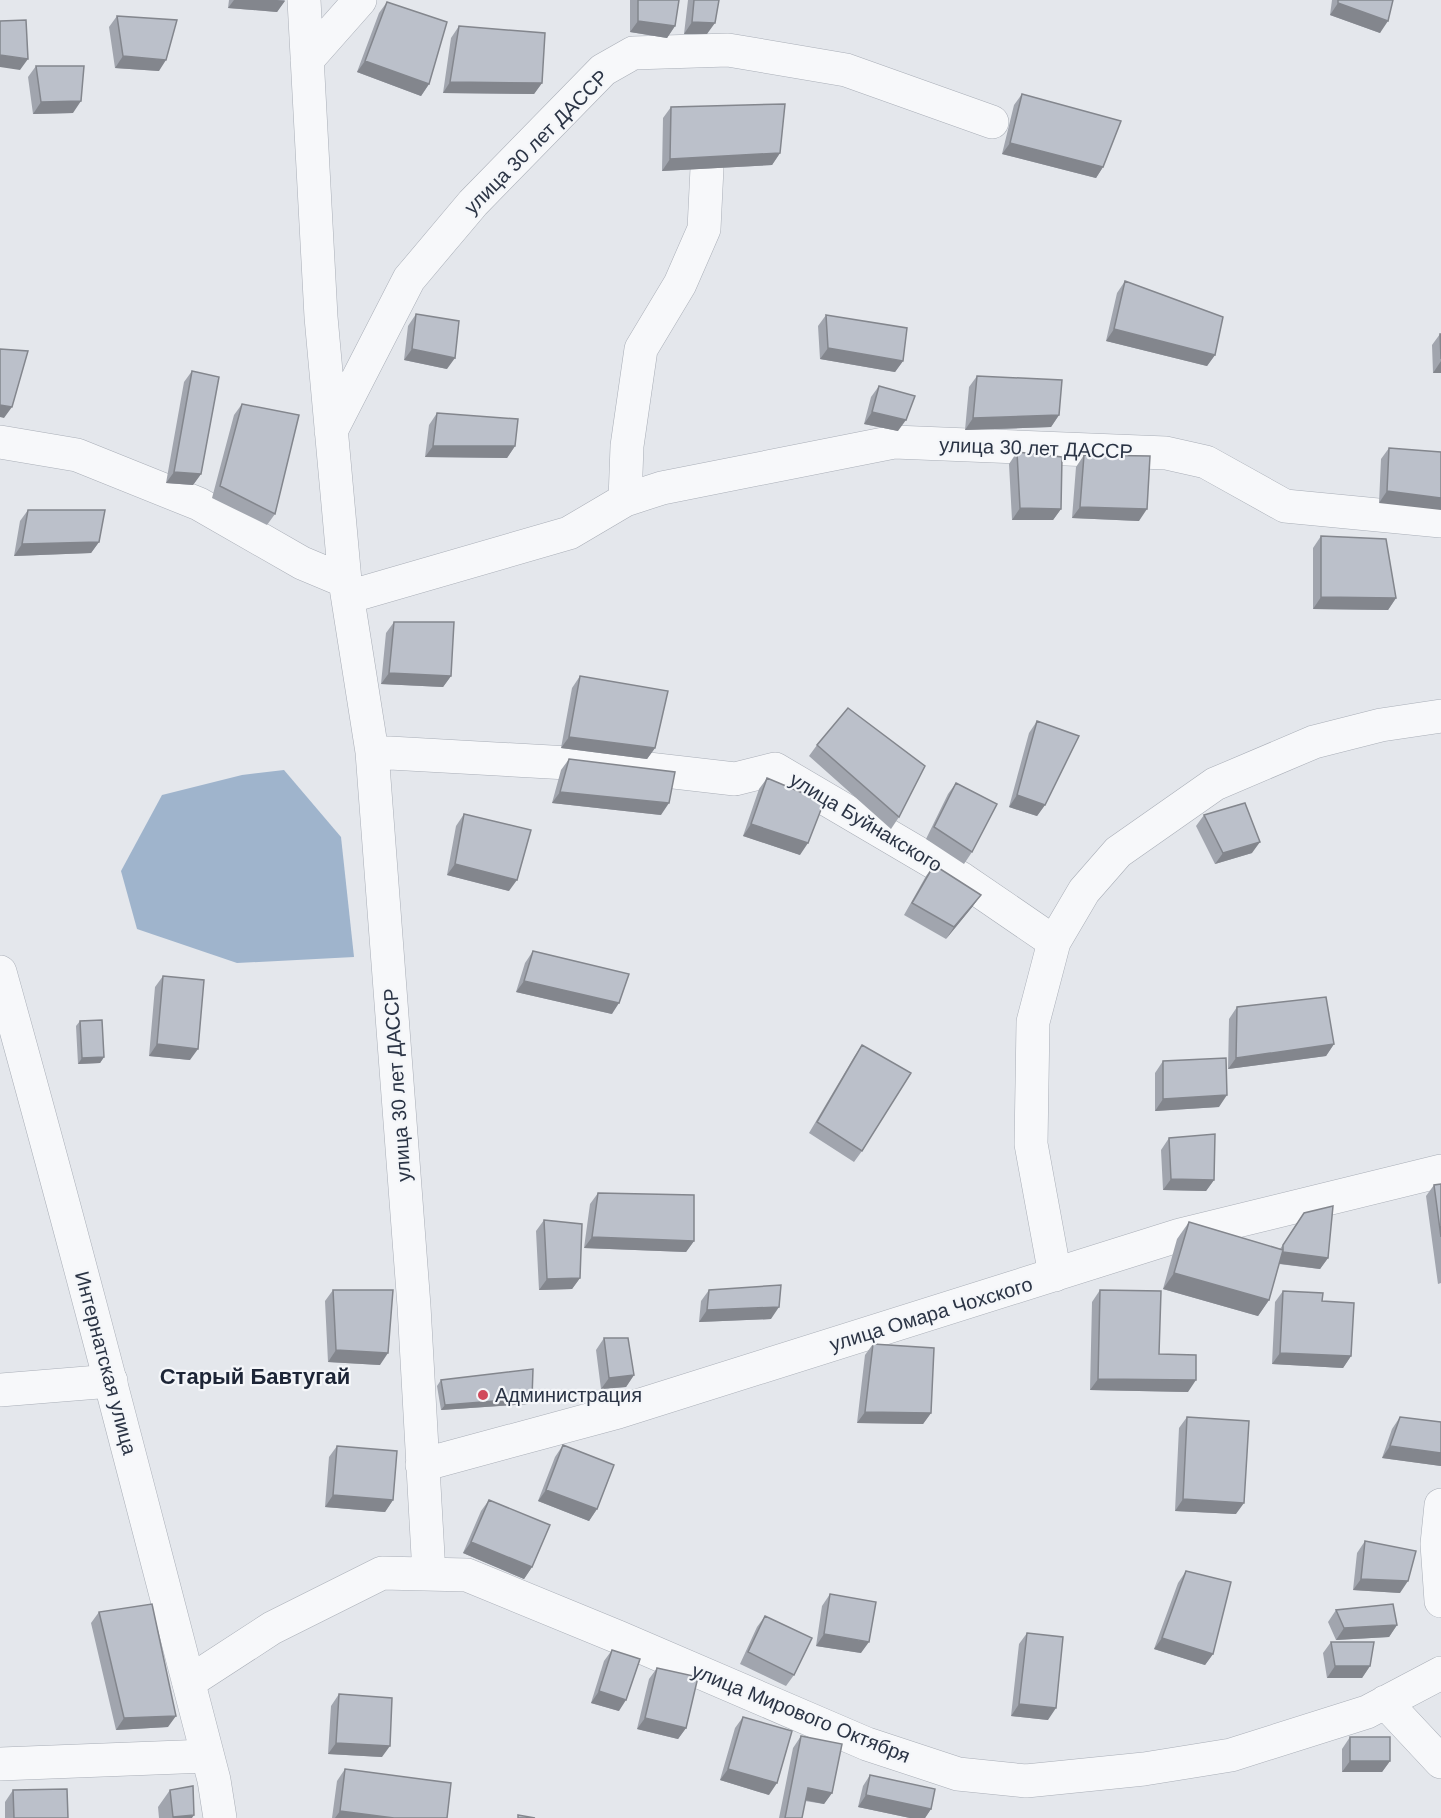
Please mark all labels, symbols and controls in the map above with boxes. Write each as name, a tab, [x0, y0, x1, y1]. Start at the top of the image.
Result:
street label: улица 30 лет ДАССР	[460, 66, 612, 218]
street label: улица 30 лет ДАССР	[939, 434, 1133, 462]
street label: улица Буйнакского	[786, 768, 946, 876]
street label: улица 30 лет ДАССР	[379, 988, 415, 1182]
street label: Интернатская улица	[71, 1269, 141, 1458]
street label: улица Омара Чохского	[827, 1273, 1035, 1355]
district label: Старый Бавтугай	[160, 1364, 350, 1389]
place label: Администрация	[495, 1384, 642, 1406]
marker: Администрация	[476, 1388, 490, 1402]
street label: улица Мирового Октября	[689, 1659, 913, 1767]

